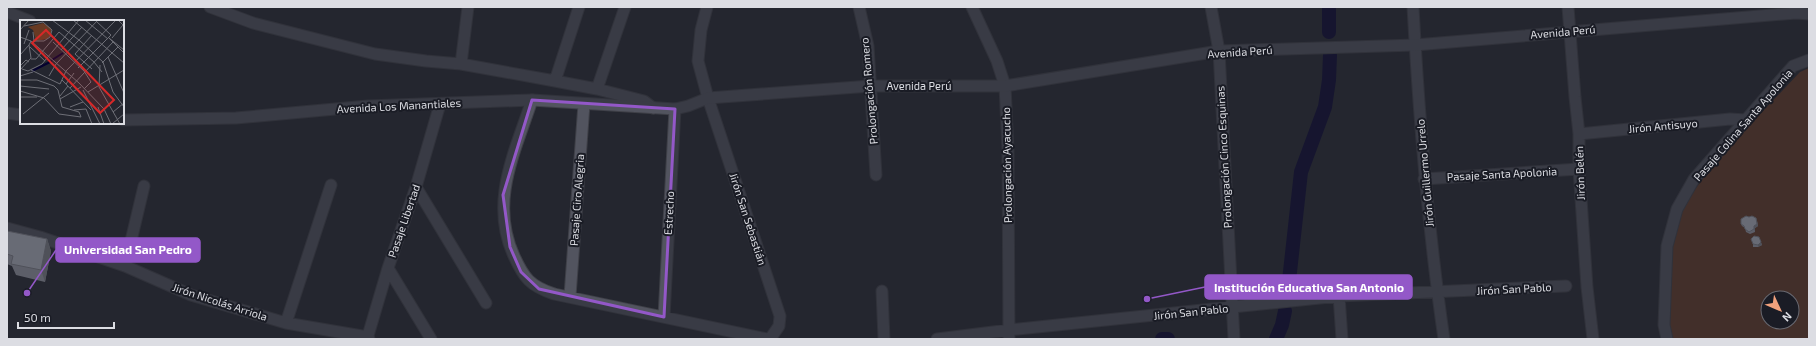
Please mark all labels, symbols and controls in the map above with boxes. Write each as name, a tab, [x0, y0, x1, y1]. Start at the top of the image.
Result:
inset map	[20, 20, 124, 124]
street label: Avenida Perú	[1530, 22, 1596, 41]
street label: Prolongación Romero	[857, 37, 880, 145]
street label: Avenida Perú	[1207, 43, 1273, 60]
street label: Pasaje Colina Santa Apolonia	[1691, 66, 1795, 184]
street label: Avenida Perú	[886, 79, 952, 92]
street label: Prolongación Cinco Esquinas	[1213, 85, 1234, 229]
street label: Avenida Los Manantiales	[337, 96, 462, 115]
street label: Prolongación Ayacucho	[999, 107, 1014, 223]
street label: Jirón Antisuyo	[1628, 116, 1698, 135]
street label: Jirón Guillermo Urrelo	[1413, 119, 1436, 228]
street label: Jirón Belén	[1572, 146, 1587, 200]
street label: Pasaje Ciro Alegria	[567, 153, 587, 247]
street label: Pasaje Santa Apolonia	[1447, 164, 1557, 184]
street label: Jirón San Sebastián	[727, 171, 770, 267]
street label: Pasaje Libertad	[385, 182, 423, 260]
street label: Estrecho	[661, 191, 676, 235]
callout: Universidad San Pedro	[56, 238, 200, 262]
text: Universidad San Pedro	[64, 242, 192, 256]
callout: Institución Educativa San Antonio	[1205, 275, 1412, 299]
street label: Jirón Nicolás Arriola	[171, 280, 269, 323]
text: Institución Educativa San Antonio	[1214, 280, 1404, 294]
street label: Jirón San Pablo	[1476, 280, 1552, 297]
north arrow	[1760, 290, 1800, 330]
street label: Jirón San Pablo	[1153, 301, 1229, 322]
scale bar	[18, 304, 114, 330]
text: 50 m	[24, 310, 51, 324]
text: N	[1780, 310, 1795, 325]

